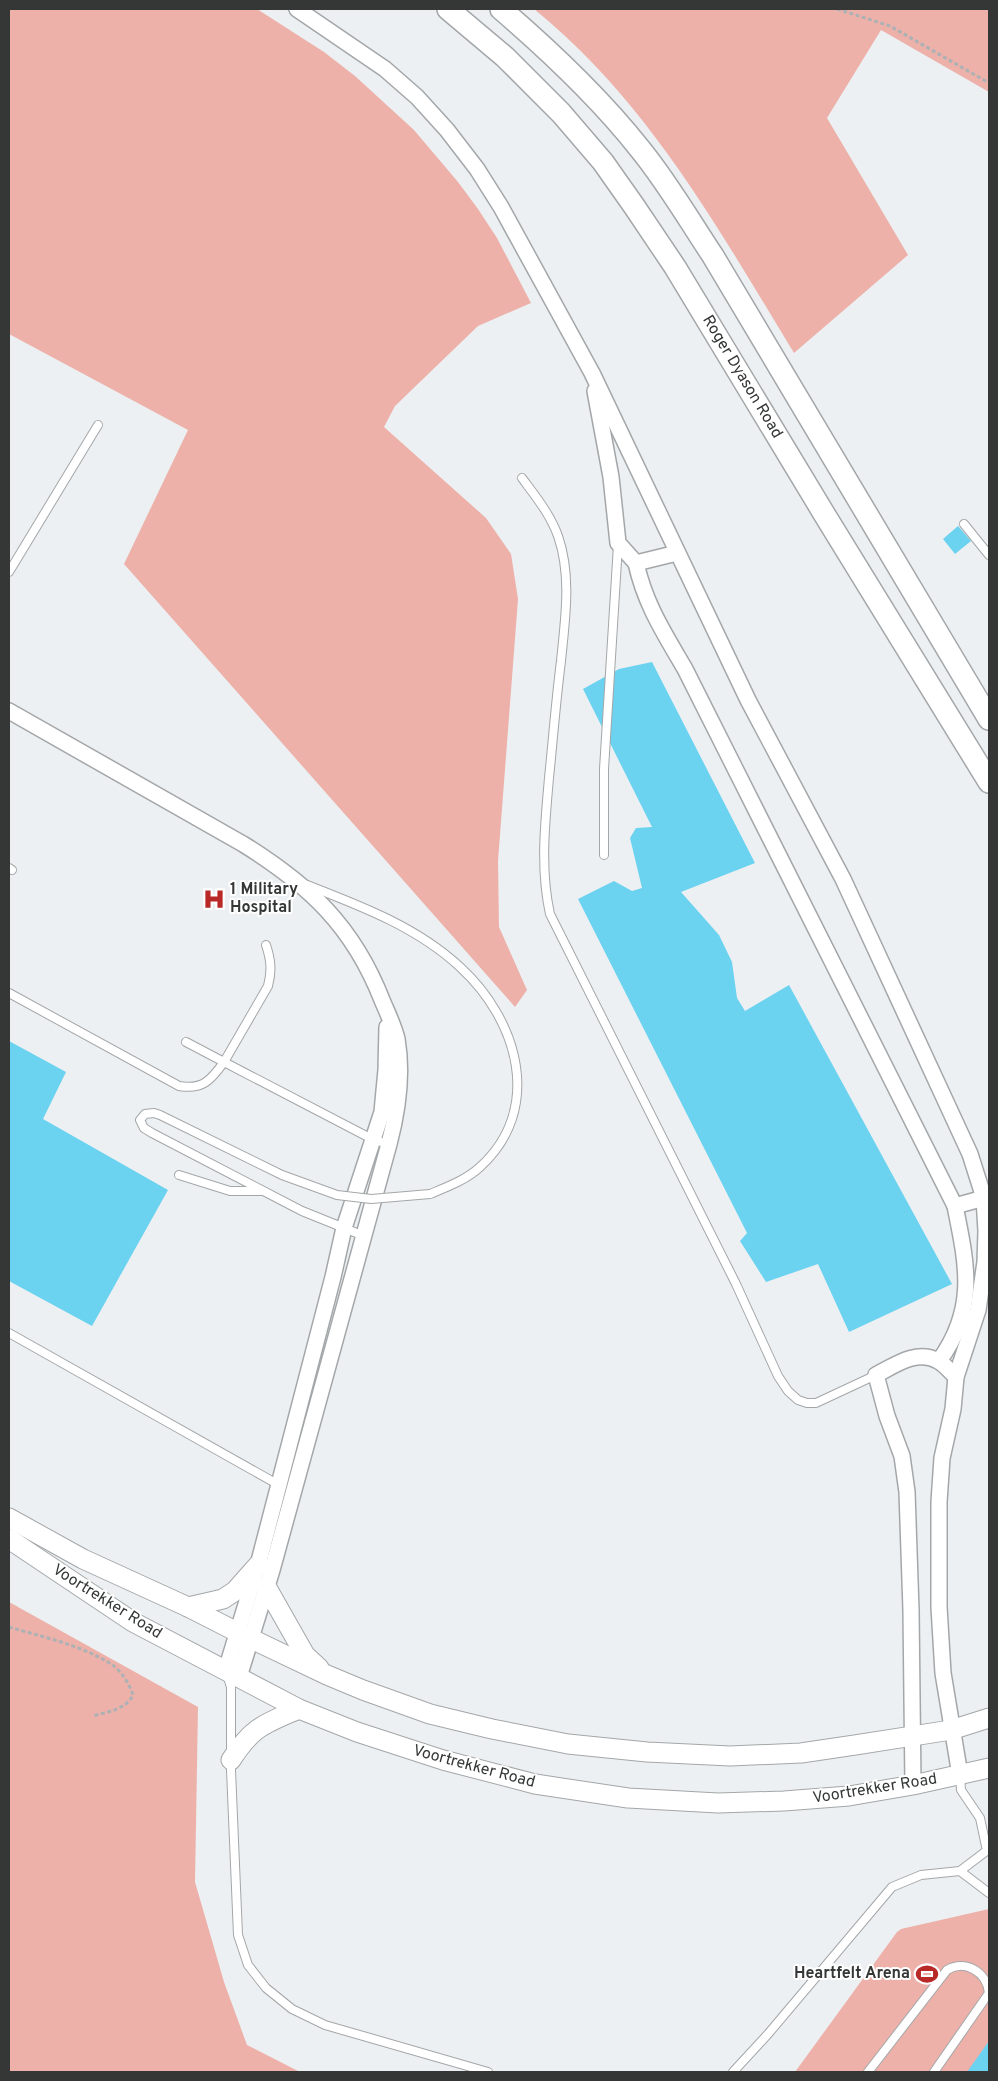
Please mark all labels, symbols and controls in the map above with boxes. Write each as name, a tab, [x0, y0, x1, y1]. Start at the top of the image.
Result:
street label: Roger Dyason Road	[697, 312, 787, 442]
place label: 1 Military Hospital	[230, 880, 298, 918]
hospital icon: 1 Military Hospital	[201, 886, 227, 912]
street label: Voortrekker Road	[48, 1560, 166, 1644]
street label: Voortrekker Road	[411, 1741, 537, 1793]
street label: Voortrekker Road	[811, 1769, 939, 1809]
sports icon: Heartfelt Arena	[914, 1961, 940, 1987]
place label: Heartfelt Arena	[794, 1964, 910, 1984]

